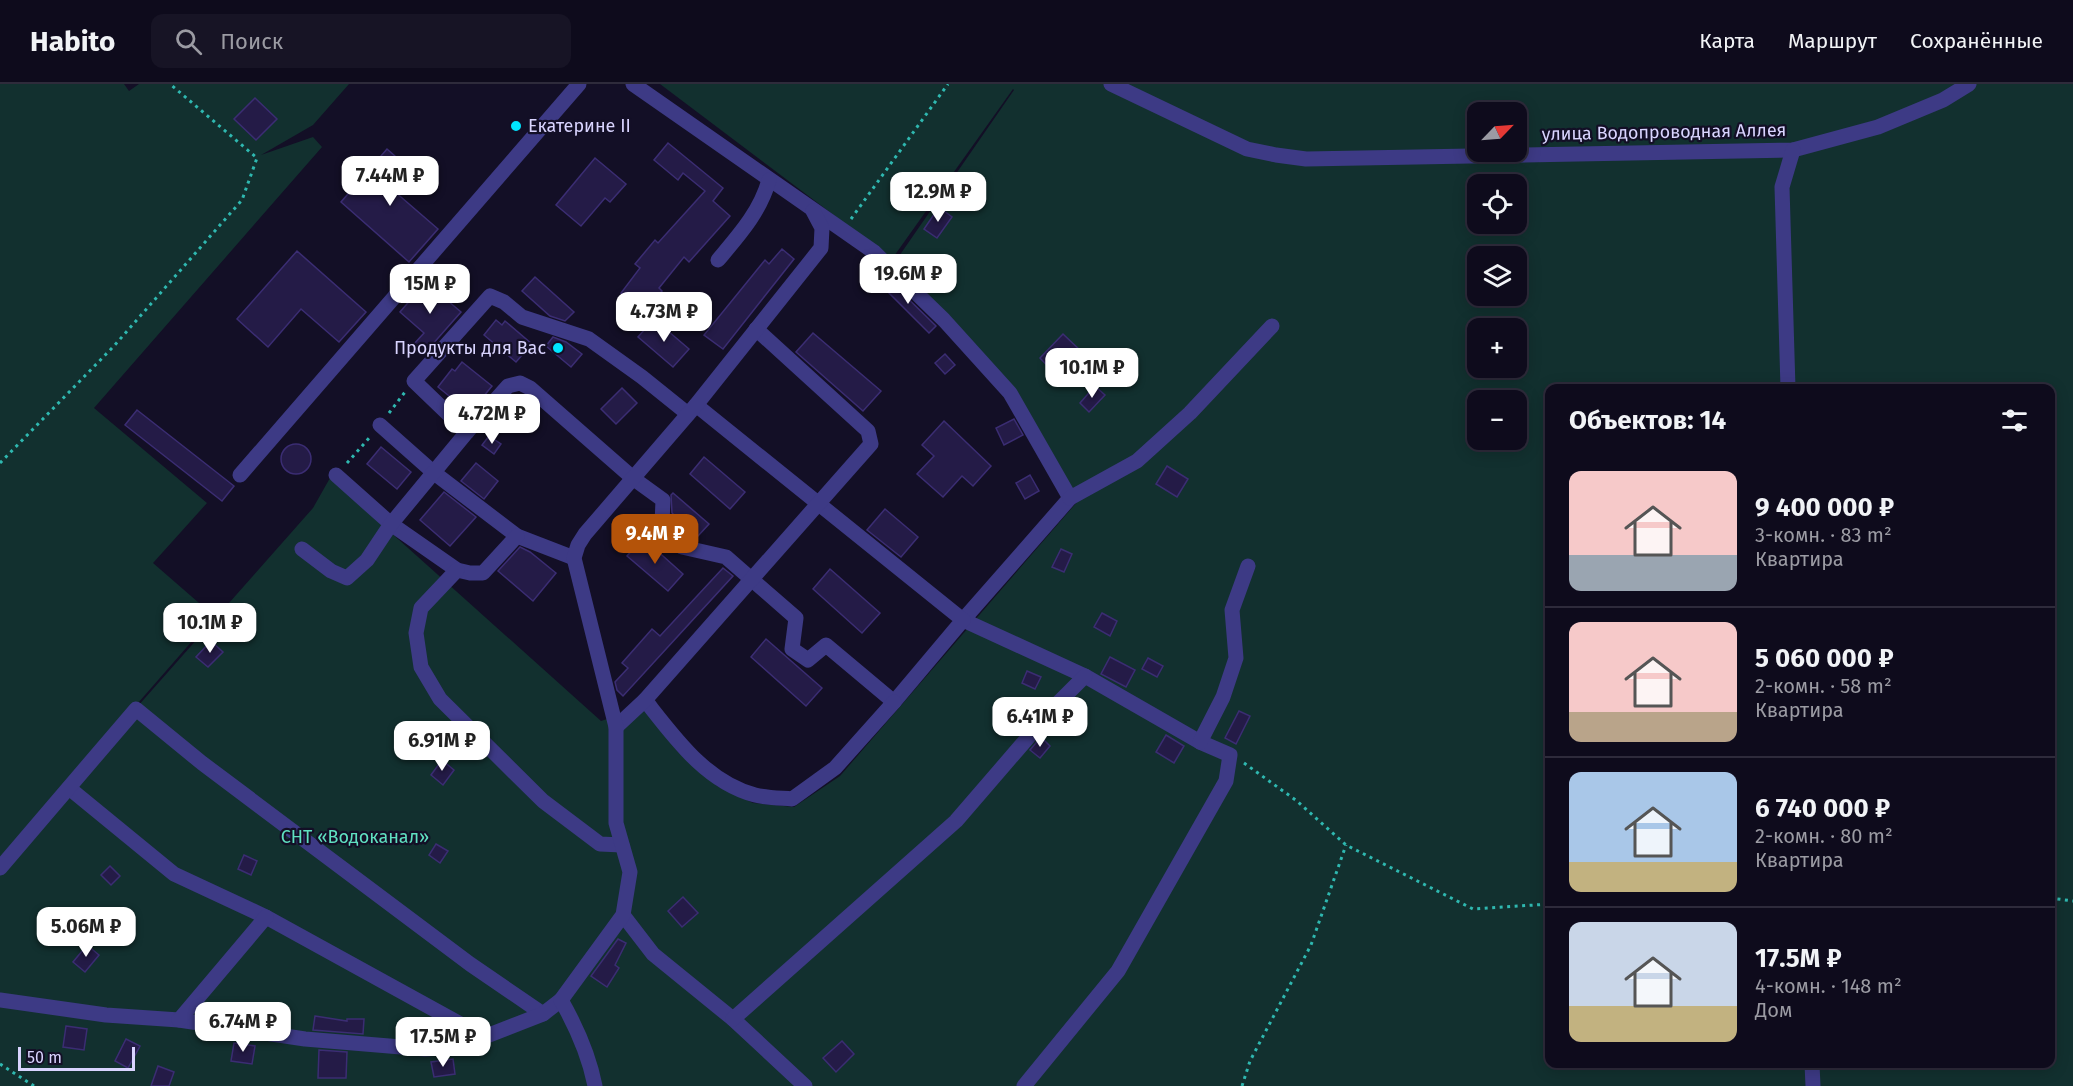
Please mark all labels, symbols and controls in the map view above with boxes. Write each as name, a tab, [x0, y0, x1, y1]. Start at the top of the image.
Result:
search box	[151, 14, 571, 68]
text: Habito	[30, 25, 115, 58]
icon: search	[172, 25, 205, 58]
text: Поиск	[220, 28, 283, 55]
text: Карта	[1699, 28, 1755, 54]
text: Маршрут	[1788, 28, 1877, 54]
text: Сохранённые	[1910, 28, 2043, 54]
north arrow	[1467, 102, 1527, 162]
map controls	[1467, 102, 1527, 450]
place label: Екатерине II	[528, 115, 631, 137]
marker: Екатерине II	[509, 119, 523, 133]
street label: улица Водопроводная Аллея	[1541, 119, 1787, 145]
pin: 7.44M ₽	[335, 156, 445, 207]
text: 7.44M ₽	[356, 163, 424, 187]
pin: 12.9M ₽	[883, 172, 993, 223]
button: locate	[1467, 174, 1527, 234]
text: 12.9M ₽	[904, 179, 972, 203]
button: layers	[1467, 246, 1527, 306]
pin: 19.6M ₽	[853, 254, 963, 305]
text: 19.6M ₽	[874, 261, 942, 285]
pin: 15M ₽	[388, 264, 472, 315]
text: 15M ₽	[404, 271, 456, 295]
pin: 4.73M ₽	[609, 292, 719, 343]
text: 4.73M ₽	[630, 299, 698, 323]
button: +	[1467, 318, 1527, 378]
place label: Продукты для Вас	[394, 337, 546, 359]
marker: Продукты для Вас	[551, 341, 565, 355]
pin: 10.1M ₽	[1037, 348, 1147, 399]
text: 10.1M ₽	[1059, 355, 1125, 379]
button: −	[1467, 390, 1527, 450]
pin: 4.72M ₽	[437, 394, 547, 445]
text: 4.72M ₽	[458, 401, 526, 425]
icon: filters	[1998, 404, 2031, 437]
text: Объектов: 14	[1569, 405, 1726, 436]
text: 9 400 000 ₽	[1755, 492, 1894, 523]
icon: home	[1617, 495, 1689, 567]
pin: 9.4M ₽	[606, 514, 704, 565]
text: 9.4M ₽	[625, 521, 685, 545]
text: 3-комн. · 83 m²	[1755, 523, 1892, 547]
text: Квартира	[1755, 547, 1844, 571]
pin: 10.1M ₽	[155, 603, 265, 654]
text: 10.1M ₽	[177, 610, 243, 634]
text: 5 060 000 ₽	[1755, 643, 1894, 674]
icon: home	[1617, 646, 1689, 718]
text: 2-комн. · 58 m²	[1755, 674, 1892, 698]
pin: 6.41M ₽	[985, 697, 1095, 748]
text: Квартира	[1755, 698, 1844, 722]
text: 6.41M ₽	[1006, 704, 1074, 728]
pin: 6.91M ₽	[387, 721, 497, 772]
text: 6.91M ₽	[408, 728, 476, 752]
text: 6 740 000 ₽	[1755, 793, 1890, 824]
icon: home	[1617, 796, 1689, 868]
text: 2-комн. · 80 m²	[1755, 824, 1893, 848]
park label: СНТ «Водоканал»	[281, 826, 429, 848]
text: Квартира	[1755, 848, 1844, 872]
pin: 5.06M ₽	[31, 907, 141, 958]
text: 5.06M ₽	[51, 914, 121, 938]
text: 17.5M ₽	[1755, 943, 1842, 974]
icon: home	[1617, 946, 1689, 1018]
text: 4-комн. · 148 m²	[1755, 974, 1902, 998]
text: Дом	[1755, 998, 1792, 1022]
pin: 6.74M ₽	[188, 1002, 298, 1053]
text: 6.74M ₽	[209, 1009, 277, 1033]
pin: 17.5M ₽	[388, 1017, 498, 1068]
text: 17.5M ₽	[410, 1024, 476, 1048]
scale bar	[18, 1044, 135, 1072]
text: 50 m	[27, 1048, 62, 1067]

